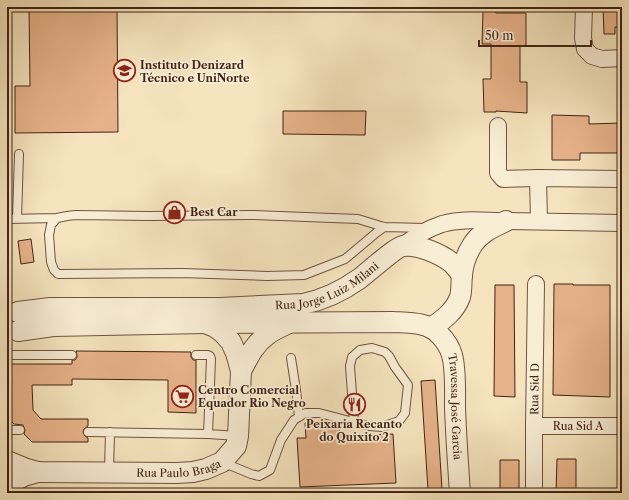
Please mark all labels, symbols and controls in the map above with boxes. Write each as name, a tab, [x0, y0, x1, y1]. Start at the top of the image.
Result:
scale bar	[479, 22, 591, 48]
text: 50 m	[485, 28, 514, 43]
school or university icon: Instituto Denizard Técnico e UniNorte	[112, 58, 138, 84]
place label: Instituto Denizard Técnico e UniNorte	[140, 58, 250, 85]
shop icon: Best Car	[162, 199, 188, 225]
place label: Best Car	[190, 205, 238, 219]
street label: Rua Jorge Luiz Milani	[275, 258, 382, 312]
street label: Travessa José Garcia	[445, 352, 465, 460]
street label: Rua Sid D	[527, 363, 542, 415]
supermarket icon: Centro Comercial Equador Rio Negro	[169, 383, 195, 409]
place label: Centro Comercial Equador Rio Negro	[198, 383, 306, 410]
restaurant icon: Peixaria Recanto do Quixito 2	[341, 391, 367, 417]
place label: Peixaria Recanto do Quixito 2	[306, 417, 402, 444]
street label: Rua Sid A	[553, 419, 604, 433]
street label: Rua Paulo Braga	[136, 456, 223, 480]

